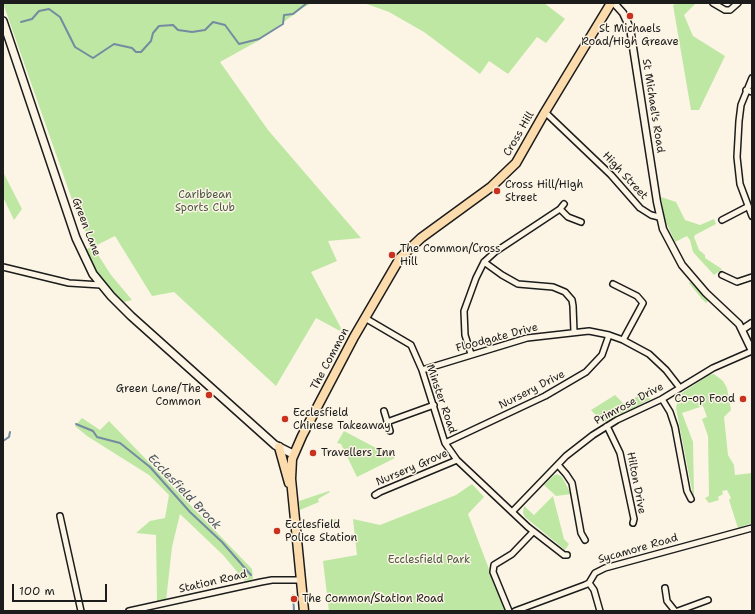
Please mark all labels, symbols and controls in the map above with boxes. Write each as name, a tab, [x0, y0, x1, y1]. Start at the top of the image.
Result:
marker: St Michaels Road/High Greave	[625, 11, 635, 21]
place label: St Michaels Road/High Greave	[581, 22, 679, 48]
street label: St Michael's Road	[639, 58, 667, 154]
street label: Cross Hill	[501, 109, 537, 159]
street label: High Street	[600, 149, 650, 203]
place label: Cross Hill/High Street	[505, 178, 583, 204]
marker: Cross Hill/High Street	[492, 186, 502, 196]
park label: Caribbean Sports Club	[175, 188, 235, 214]
street label: Green Lane	[69, 196, 103, 258]
place label: The Common/Cross Hill	[400, 242, 500, 268]
marker: The Common/Cross Hill	[387, 250, 397, 260]
street label: Floodgate Drive	[455, 321, 539, 355]
street label: The Common	[308, 326, 352, 392]
street label: Minster Road	[423, 363, 459, 435]
street label: Nursery Drive	[497, 368, 567, 412]
street label: Primrose Drive	[592, 380, 666, 428]
place label: Green Lane/The Common	[116, 382, 201, 408]
marker: Green Lane/The Common	[204, 390, 214, 400]
place label: Co-op Food	[675, 392, 735, 406]
marker: Co-op Food	[738, 394, 748, 404]
place label: Ecclesfield Chinese Takeaway	[293, 406, 391, 432]
marker: Ecclesfield Chinese Takeaway	[280, 414, 290, 424]
place label: Travellers Inn	[321, 446, 395, 460]
street label: Nursery Grove	[374, 447, 450, 489]
marker: Travellers Inn	[308, 448, 318, 458]
water label: Ecclesfield Brook	[144, 451, 224, 533]
street label: Hilton Drive	[624, 451, 648, 515]
place label: Ecclesfield Police Station	[285, 518, 357, 544]
marker: Ecclesfield Police Station	[272, 526, 282, 536]
street label: Sycamore Road	[597, 531, 679, 567]
park label: Ecclesfield Park	[388, 553, 470, 567]
street label: Station Road	[178, 568, 248, 596]
scale bar	[14, 576, 109, 602]
text: 100 m	[19, 583, 55, 599]
place label: The Common/Station Road	[302, 592, 444, 606]
marker: The Common/Station Road	[289, 594, 299, 604]

